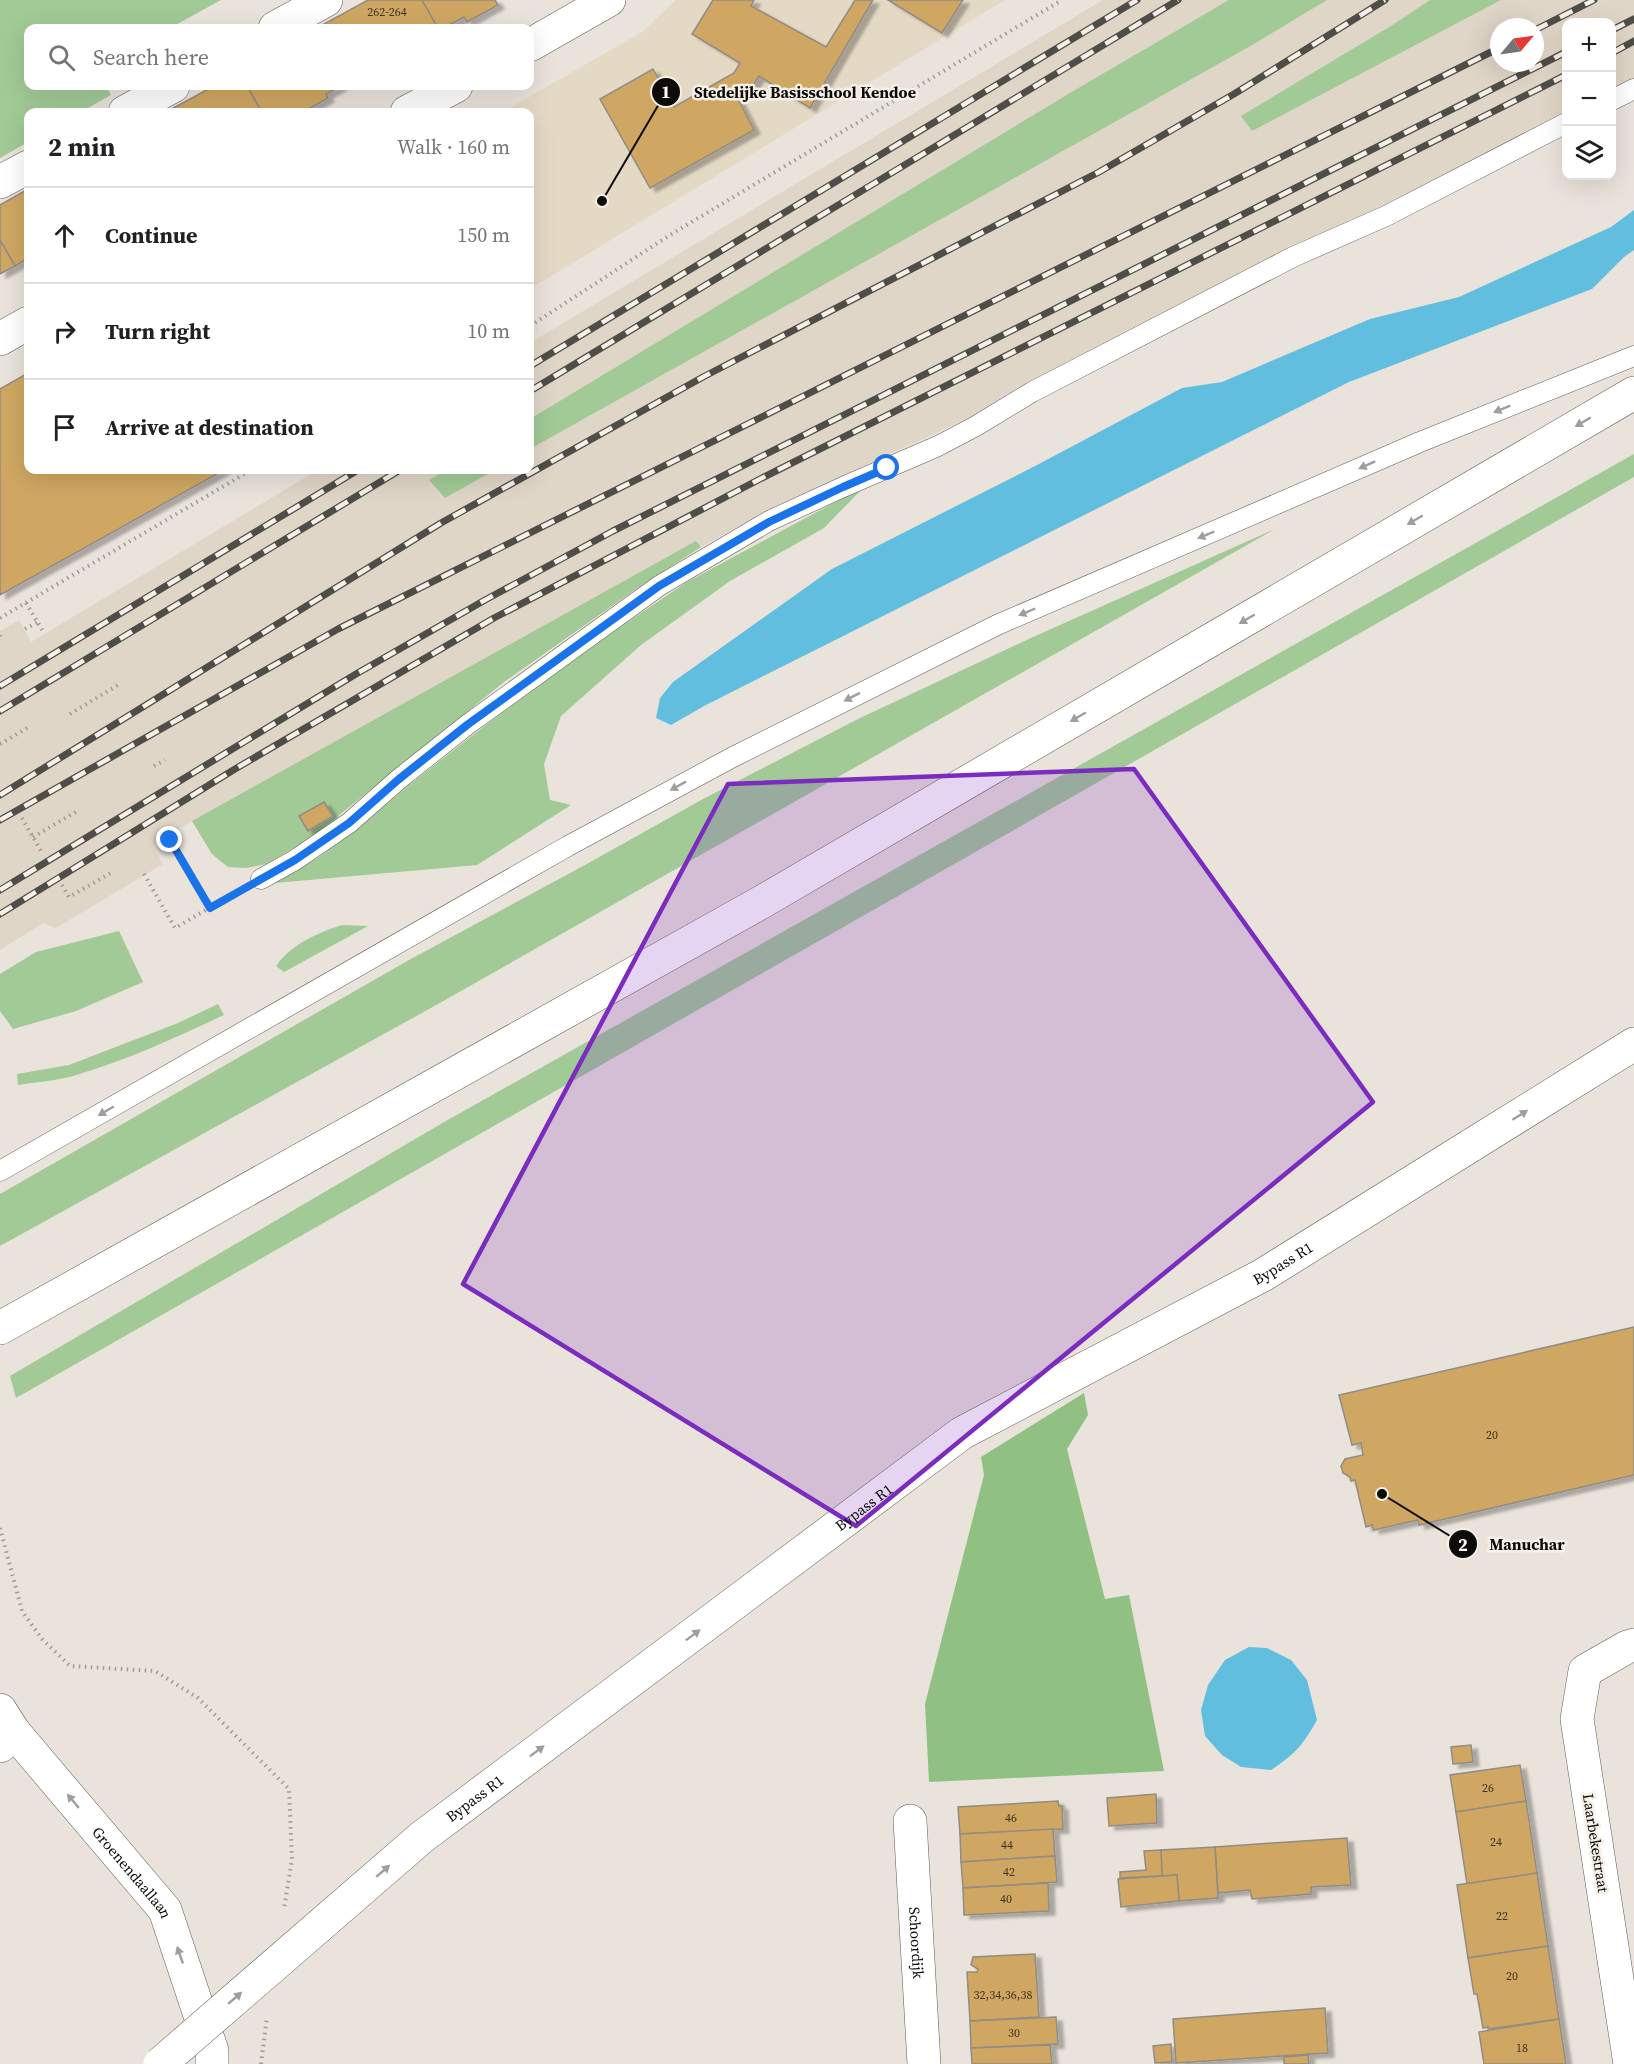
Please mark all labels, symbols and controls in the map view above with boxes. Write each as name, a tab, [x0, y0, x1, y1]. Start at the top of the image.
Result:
house number: 262-264	[367, 4, 407, 20]
north arrow	[1490, 18, 1544, 72]
map controls	[1562, 18, 1616, 180]
button: +	[1562, 18, 1616, 72]
search box	[24, 24, 534, 90]
icon: search	[45, 41, 78, 74]
text: Search here	[93, 42, 209, 72]
button: −	[1562, 72, 1616, 126]
callout: Stedelijke Basisschool Kendoe	[651, 75, 928, 109]
text: 1	[661, 79, 671, 104]
text: Stedelijke Basisschool Kendoe	[694, 81, 916, 103]
button: layers	[1562, 126, 1616, 180]
text: 2 min	[48, 129, 115, 165]
text: Walk · 160 m	[397, 133, 510, 161]
icon: ahead	[48, 219, 81, 252]
text: Continue	[105, 220, 198, 250]
text: 150 m	[457, 221, 510, 249]
icon: right	[48, 315, 81, 348]
text: Turn right	[105, 316, 210, 346]
text: 10 m	[467, 317, 510, 345]
one-way arrow	[1492, 404, 1510, 414]
icon: arrive	[48, 411, 81, 444]
text: Arrive at destination	[105, 412, 314, 442]
one-way arrow	[1575, 417, 1592, 427]
route start	[873, 454, 899, 480]
one-way arrow	[1358, 461, 1375, 470]
one-way arrow	[1407, 515, 1423, 526]
one-way arrow	[1197, 530, 1215, 540]
one-way arrow	[1018, 608, 1036, 617]
one-way arrow	[1238, 614, 1255, 624]
one-way arrow	[843, 692, 860, 702]
one-way arrow	[1069, 712, 1086, 722]
one-way arrow	[670, 781, 687, 791]
route end	[156, 826, 182, 852]
one-way arrow	[98, 1105, 114, 1116]
one-way arrow	[1512, 1109, 1528, 1120]
street label: Bypass R1	[1249, 1236, 1317, 1289]
house number: 20	[1486, 1427, 1498, 1443]
street label: Bypass R1	[830, 1478, 897, 1535]
callout: Manuchar	[1448, 1527, 1577, 1561]
text: 2	[1458, 1532, 1468, 1557]
text: Manuchar	[1489, 1533, 1565, 1555]
one-way arrow	[685, 1629, 701, 1641]
one-way arrow	[529, 1745, 545, 1757]
street label: Bypass R1	[441, 1769, 508, 1826]
house number: 26	[1482, 1780, 1494, 1796]
street label: Laarbekestraat	[1578, 1792, 1614, 1894]
one-way arrow	[67, 1794, 80, 1809]
house number: 46	[1005, 1810, 1017, 1826]
street label: Groenendaallaan	[88, 1822, 177, 1921]
house number: 24	[1490, 1834, 1502, 1850]
house number: 44	[1001, 1837, 1013, 1853]
one-way arrow	[375, 1864, 391, 1877]
house number: 42	[1003, 1864, 1015, 1880]
house number: 40	[1000, 1891, 1012, 1907]
street label: Schoordijk	[904, 1906, 930, 1980]
house number: 22	[1496, 1908, 1508, 1924]
one-way arrow	[175, 1946, 184, 1964]
house number: 20	[1506, 1968, 1518, 1984]
house number: 32,34,36,38	[974, 1987, 1032, 2003]
one-way arrow	[228, 1991, 243, 2005]
house number: 30	[1008, 2025, 1020, 2041]
house number: 18	[1516, 2040, 1528, 2056]

